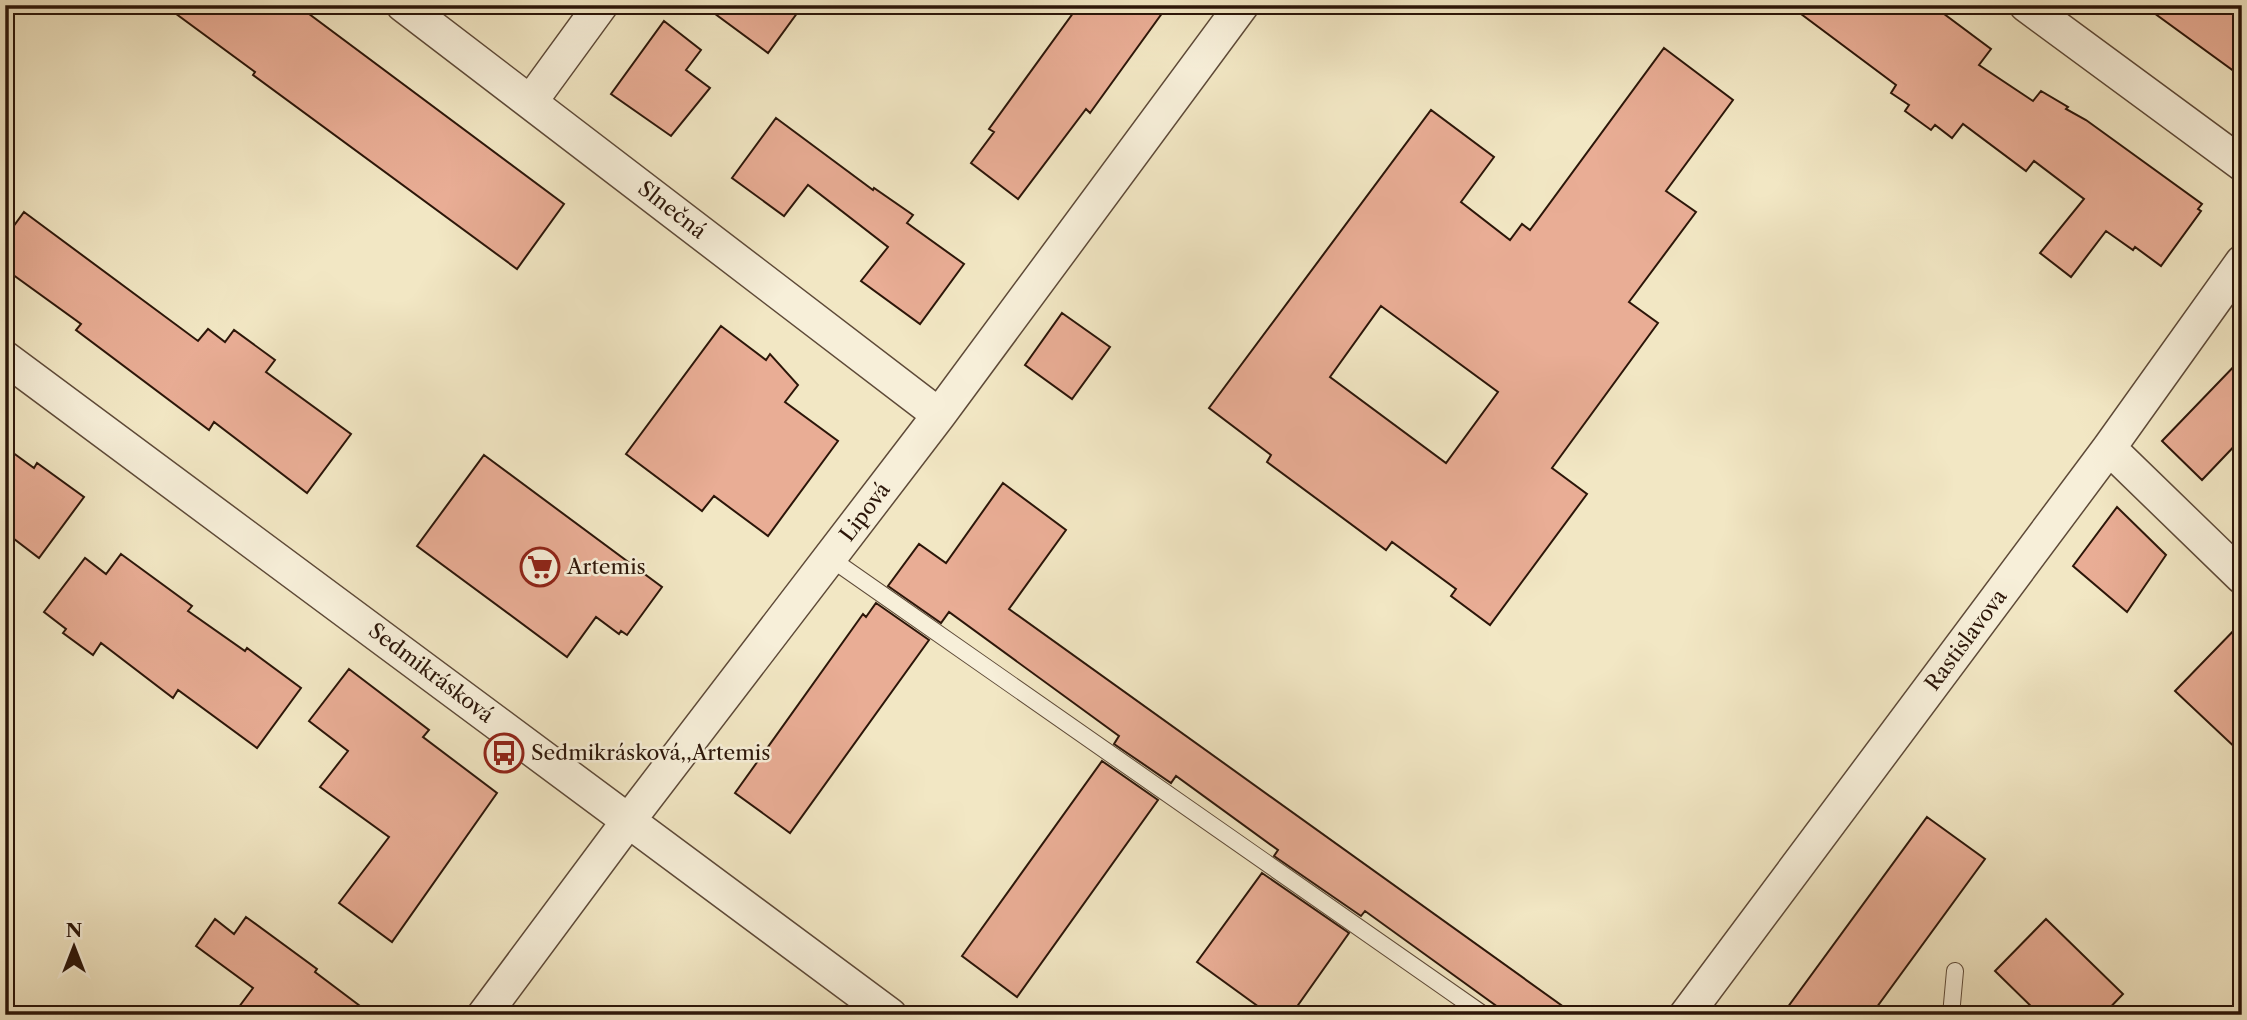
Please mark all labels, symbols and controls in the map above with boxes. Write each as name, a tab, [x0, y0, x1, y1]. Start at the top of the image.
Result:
street label: Slnečná	[633, 175, 712, 244]
street label: Lipová	[834, 477, 895, 546]
supermarket icon: Artemis	[519, 546, 561, 588]
place label: Artemis	[566, 554, 646, 579]
street label: Rastislavova	[1919, 583, 2012, 695]
street label: Sedmikrásková	[364, 618, 499, 728]
bus stop icon: Sedmikrásková,,Artemis	[483, 732, 525, 774]
place label: Sedmikrásková,,Artemis	[531, 740, 770, 765]
north arrow	[38, 912, 108, 982]
text: N	[66, 919, 82, 942]

